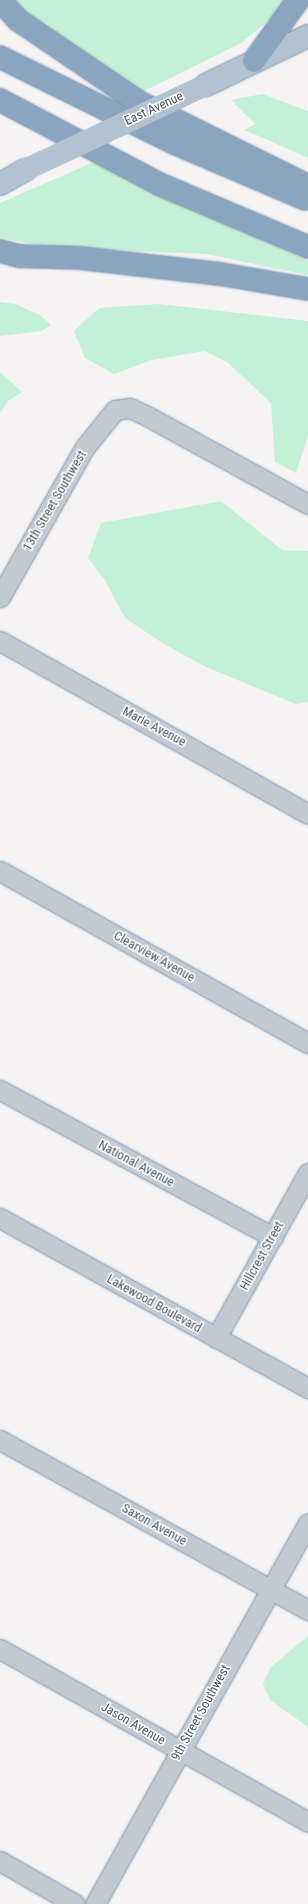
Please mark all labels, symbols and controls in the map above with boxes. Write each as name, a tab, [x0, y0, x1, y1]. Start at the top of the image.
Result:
street label: East Avenue	[122, 89, 186, 129]
street label: 13th Street Southwest	[20, 448, 90, 554]
street label: Marie Avenue	[120, 704, 188, 750]
street label: Clearview Avenue	[111, 928, 197, 986]
street label: National Avenue	[95, 1137, 177, 1191]
street label: Hillcrest Street	[237, 1219, 287, 1293]
street label: Lakewood Boulevard	[104, 1271, 204, 1337]
street label: Saxon Avenue	[119, 1501, 189, 1549]
street label: 9th Street Southwest	[168, 1662, 234, 1764]
street label: Jason Avenue	[98, 1699, 168, 1749]

